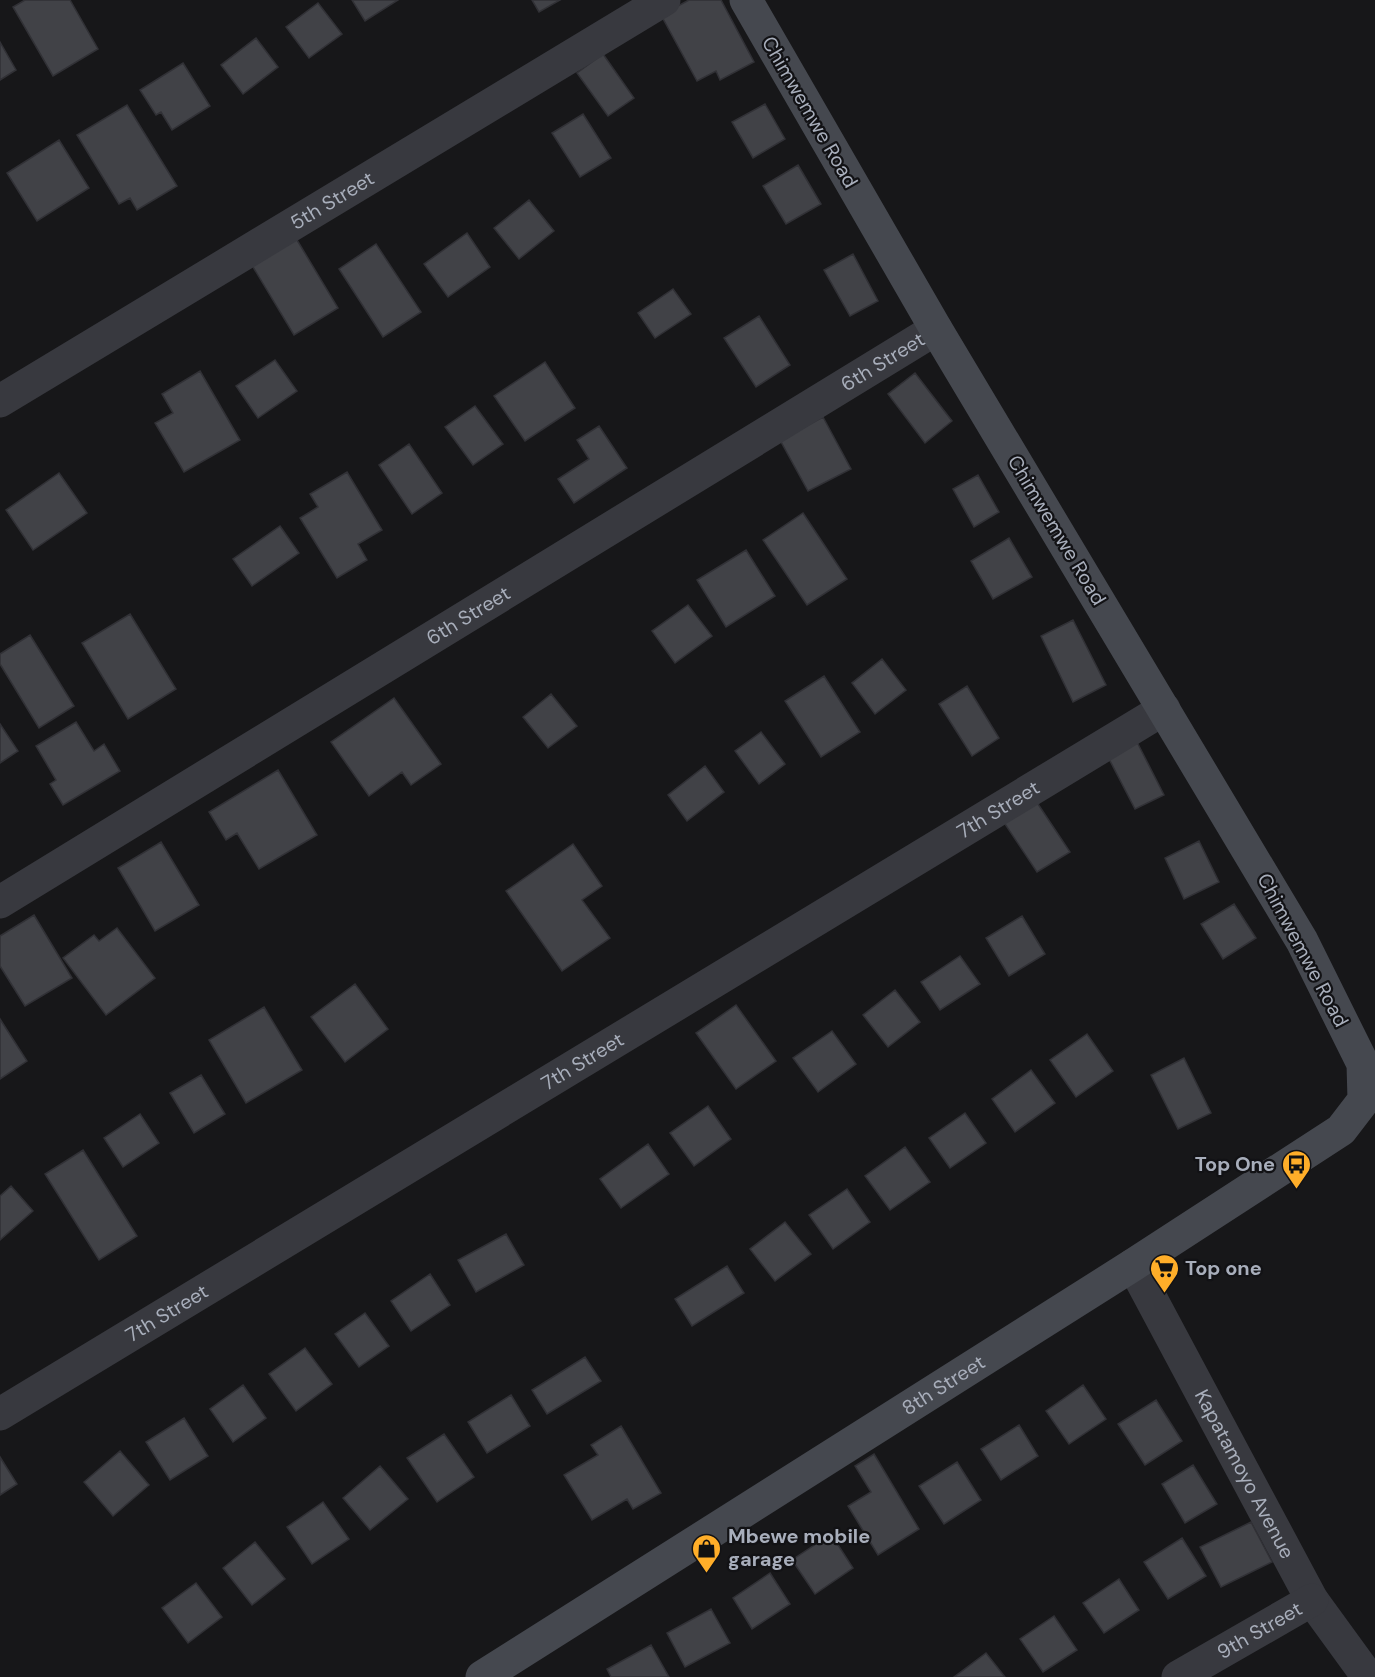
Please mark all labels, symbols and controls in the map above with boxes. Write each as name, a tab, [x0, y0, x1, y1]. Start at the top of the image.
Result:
street label: Chimwemwe Road	[756, 32, 864, 192]
street label: 5th Street	[285, 165, 379, 236]
street label: 6th Street	[836, 326, 930, 397]
street label: Chimwemwe Road	[1002, 450, 1112, 610]
street label: 6th Street	[421, 580, 515, 651]
street label: 7th Street	[952, 774, 1044, 844]
street label: Chimwemwe Road	[1251, 869, 1355, 1031]
street label: 7th Street	[536, 1026, 629, 1096]
bus stop icon: Top One	[1280, 1148, 1312, 1190]
place label: Top One	[1195, 1151, 1275, 1177]
supermarket icon: Top one	[1148, 1252, 1180, 1294]
place label: Top one	[1185, 1255, 1262, 1281]
street label: 7th Street	[121, 1278, 213, 1348]
street label: 8th Street	[897, 1349, 990, 1421]
street label: Kapatamoyo Avenue	[1189, 1385, 1301, 1563]
place label: Mbewe mobile garage	[728, 1523, 870, 1572]
shop icon: Mbewe mobile garage	[691, 1532, 723, 1574]
street label: 9th Street	[1212, 1595, 1307, 1665]

